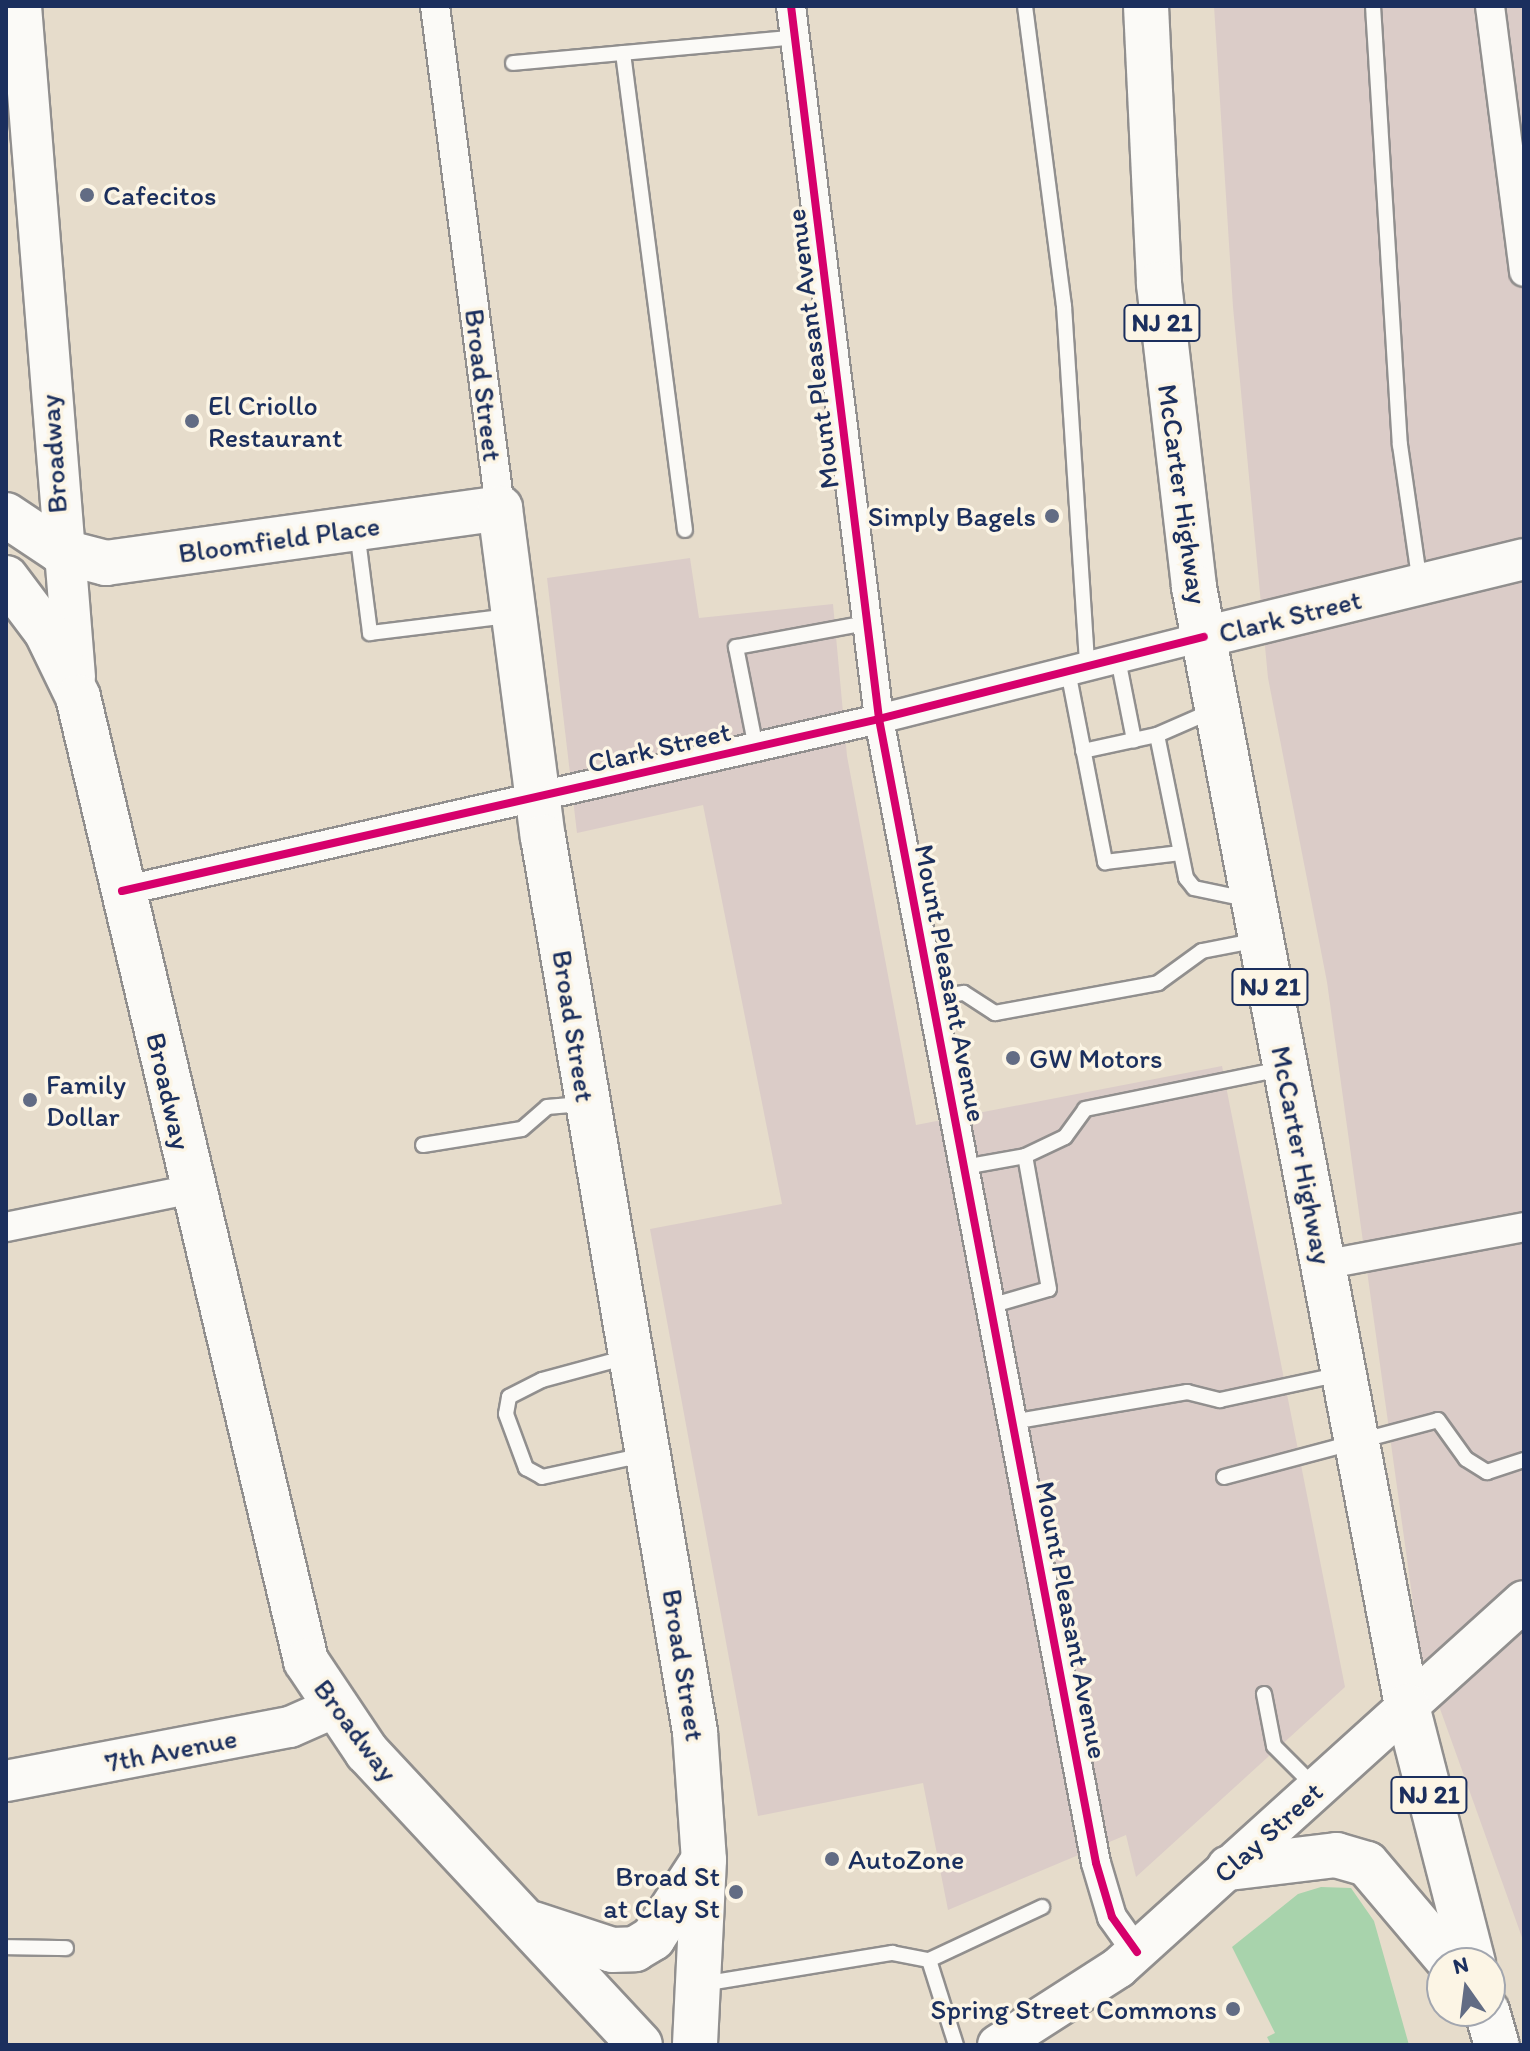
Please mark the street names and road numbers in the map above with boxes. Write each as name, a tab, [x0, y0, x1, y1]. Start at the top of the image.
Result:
street label: Mount Pleasant Avenue	[778, 207, 846, 491]
road number: NJ 21	[1122, 301, 1202, 345]
street label: Broad Street	[458, 307, 510, 463]
street label: McCarter Highway	[1151, 382, 1215, 606]
street label: Broadway	[32, 393, 74, 515]
street label: Bloomfield Place	[176, 508, 382, 570]
street label: Clark Street	[1215, 582, 1365, 650]
street label: Clark Street	[584, 714, 734, 780]
street label: Mount Pleasant Avenue	[908, 841, 994, 1125]
street label: Broad Street	[545, 948, 603, 1104]
road number: NJ 21	[1230, 965, 1310, 1009]
street label: Broadway	[139, 1029, 199, 1153]
street label: McCarter Highway	[1264, 1043, 1340, 1267]
street label: Mount Pleasant Avenue	[1029, 1478, 1115, 1762]
street label: Broad Street	[655, 1587, 713, 1743]
street label: Broadway	[307, 1672, 405, 1788]
street label: 7th Avenue	[103, 1721, 239, 1779]
road number: NJ 21	[1389, 1773, 1469, 1817]
street label: Clay Street	[1207, 1775, 1329, 1889]

